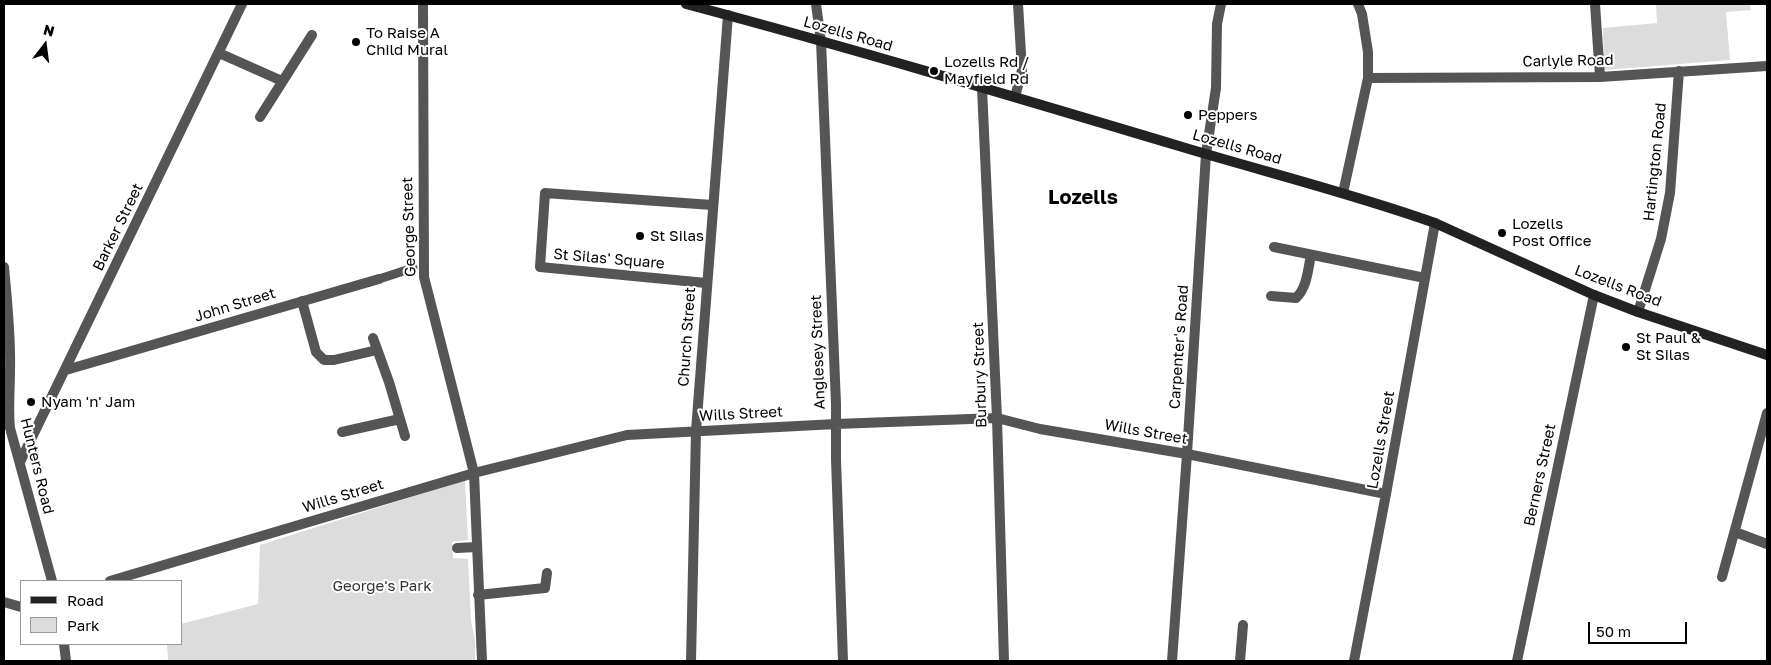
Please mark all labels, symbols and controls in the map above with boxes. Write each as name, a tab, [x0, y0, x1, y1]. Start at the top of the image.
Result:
street label: Lozells Road	[801, 13, 895, 55]
north arrow	[20, 20, 70, 70]
text: N	[42, 20, 56, 40]
place label: To Raise A Child Mural	[366, 24, 448, 59]
marker: To Raise A Child Mural	[350, 36, 362, 48]
street label: Carlyle Road	[1522, 51, 1614, 71]
place label: Lozells Rd / Mayfield Rd	[944, 53, 1029, 88]
marker: Lozells Rd / Mayfield Rd	[928, 65, 940, 77]
street label: Hartington Road	[1640, 102, 1670, 222]
place label: Peppers	[1198, 106, 1257, 124]
marker: Peppers	[1182, 109, 1194, 121]
street label: Lozells Road	[1190, 126, 1284, 168]
street label: George Street	[398, 177, 420, 277]
street label: Barker Street	[89, 180, 147, 274]
district label: Lozells	[1048, 186, 1118, 210]
place label: Lozells Post Office	[1512, 215, 1591, 250]
place label: St Silas	[650, 227, 704, 245]
marker: Lozells Post Office	[1496, 227, 1508, 239]
marker: St Silas	[634, 230, 646, 242]
street label: St Silas' Square	[553, 245, 665, 273]
street label: Lozells Road	[1572, 261, 1664, 311]
street label: John Street	[192, 284, 278, 326]
street label: Carpenter's Road	[1166, 284, 1192, 410]
street label: Church Street	[675, 287, 699, 387]
street label: Anglesey Street	[807, 294, 829, 410]
street label: Burbury Street	[969, 322, 991, 428]
place label: St Paul & St Silas	[1636, 329, 1701, 364]
marker: St Paul & St Silas	[1620, 341, 1632, 353]
street label: Lozells Street	[1364, 389, 1398, 491]
place label: Nyam 'n' Jam	[41, 393, 135, 411]
marker: Nyam 'n' Jam	[25, 396, 37, 408]
street label: Wills Street	[699, 403, 783, 425]
street label: Hunters Road	[16, 416, 58, 516]
street label: Wills Street	[1103, 416, 1189, 448]
street label: Berners Street	[1520, 422, 1560, 528]
street label: Wills Street	[300, 475, 386, 517]
park label: George's Park	[332, 577, 432, 595]
legend	[20, 580, 182, 645]
text: Road	[67, 591, 104, 609]
scale bar	[1591, 612, 1690, 644]
text: Park	[67, 616, 99, 634]
text: 50 m	[1596, 622, 1631, 640]

